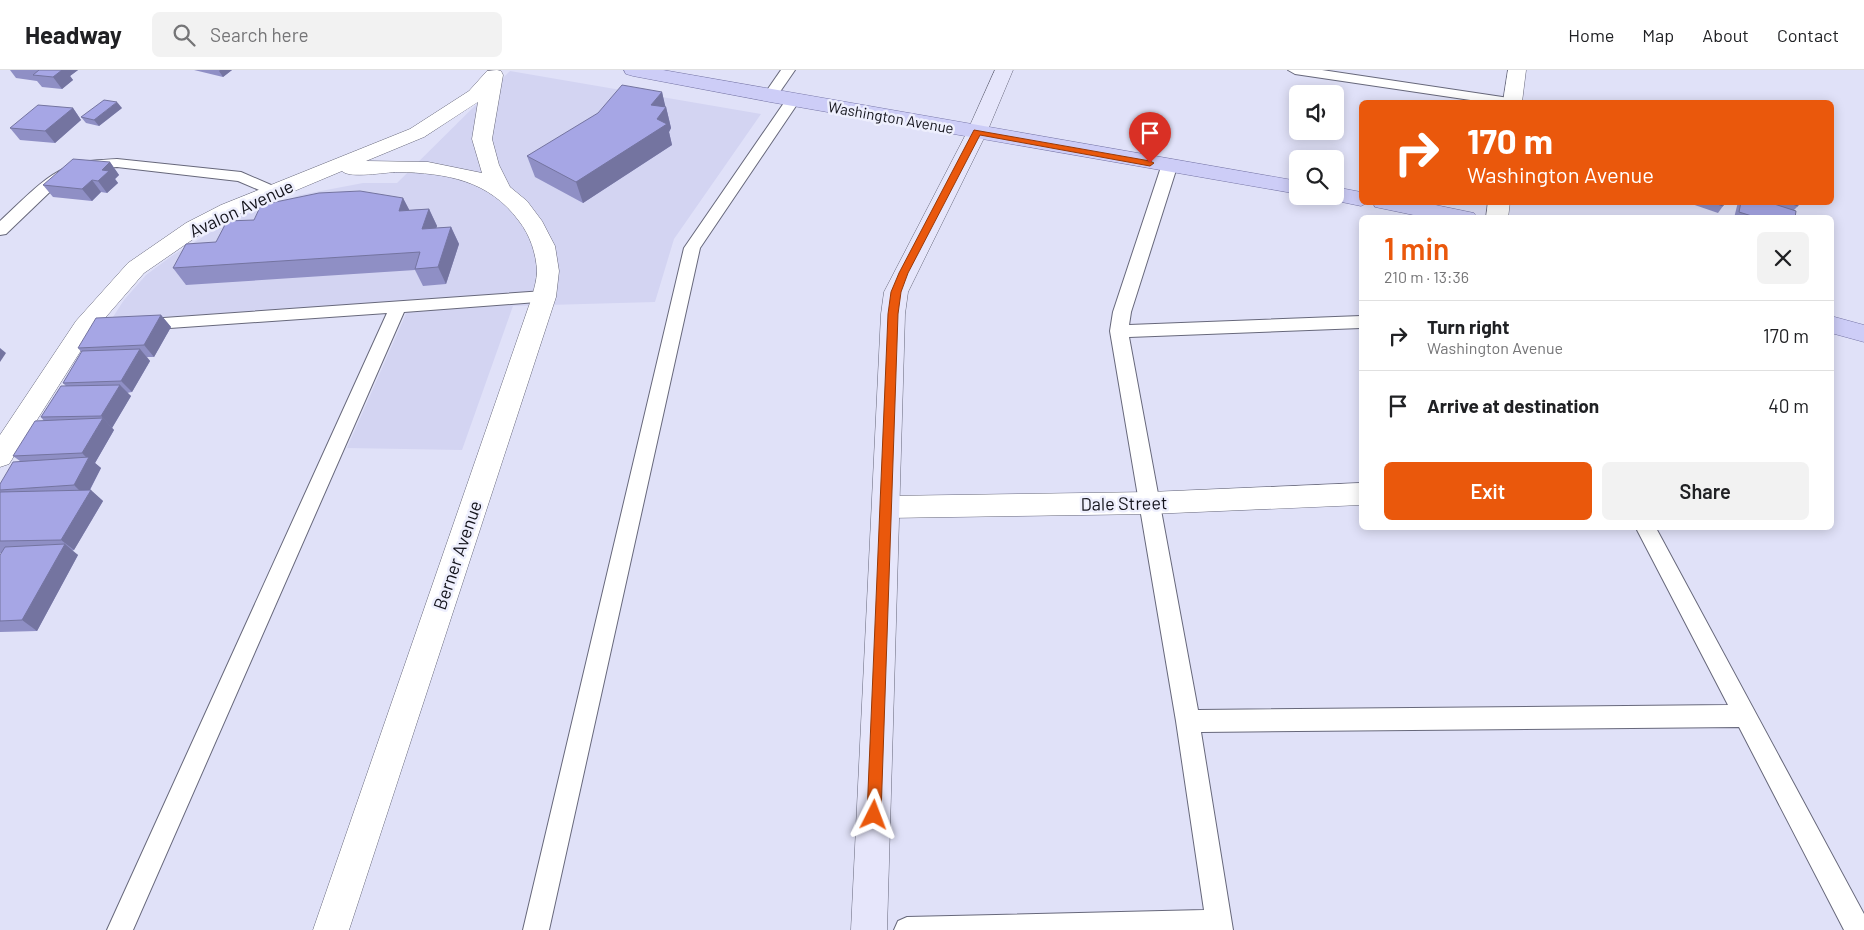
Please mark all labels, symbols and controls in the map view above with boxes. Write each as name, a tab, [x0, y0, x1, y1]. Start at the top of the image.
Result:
search box	[152, 12, 502, 57]
text: Headway	[25, 20, 122, 49]
icon: search	[170, 21, 198, 49]
text: Search here	[210, 23, 309, 46]
text: Home	[1568, 24, 1614, 46]
text: Map	[1642, 24, 1674, 46]
text: About	[1702, 24, 1749, 46]
text: Contact	[1777, 24, 1839, 46]
map controls	[1289, 85, 1344, 205]
button: sound	[1289, 85, 1344, 140]
street label: Washington Avenue	[827, 97, 955, 137]
pin	[1129, 112, 1171, 163]
icon: arrive	[1136, 119, 1164, 147]
text: 170 m	[1467, 119, 1553, 161]
icon: right	[1384, 120, 1449, 185]
button: search	[1289, 150, 1344, 205]
text: Washington Avenue	[1467, 161, 1654, 187]
street label: Avalon Avenue	[185, 174, 297, 242]
text: 1 min	[1384, 230, 1449, 266]
button: close	[1757, 232, 1809, 284]
text: 210 m · 13:36	[1384, 267, 1469, 286]
text: Turn right	[1427, 315, 1509, 338]
icon: right	[1384, 322, 1412, 350]
text: 170 m	[1763, 324, 1809, 347]
text: Washington Avenue	[1427, 338, 1563, 357]
icon: arrive	[1384, 392, 1412, 420]
text: Arrive at destination	[1427, 394, 1599, 417]
text: 40 m	[1768, 394, 1809, 417]
button: Exit	[1384, 462, 1592, 520]
button: Share	[1602, 462, 1809, 520]
street label: Dale Street	[1080, 491, 1168, 515]
street label: Berner Avenue	[428, 498, 486, 612]
position arrow	[847, 788, 899, 840]

